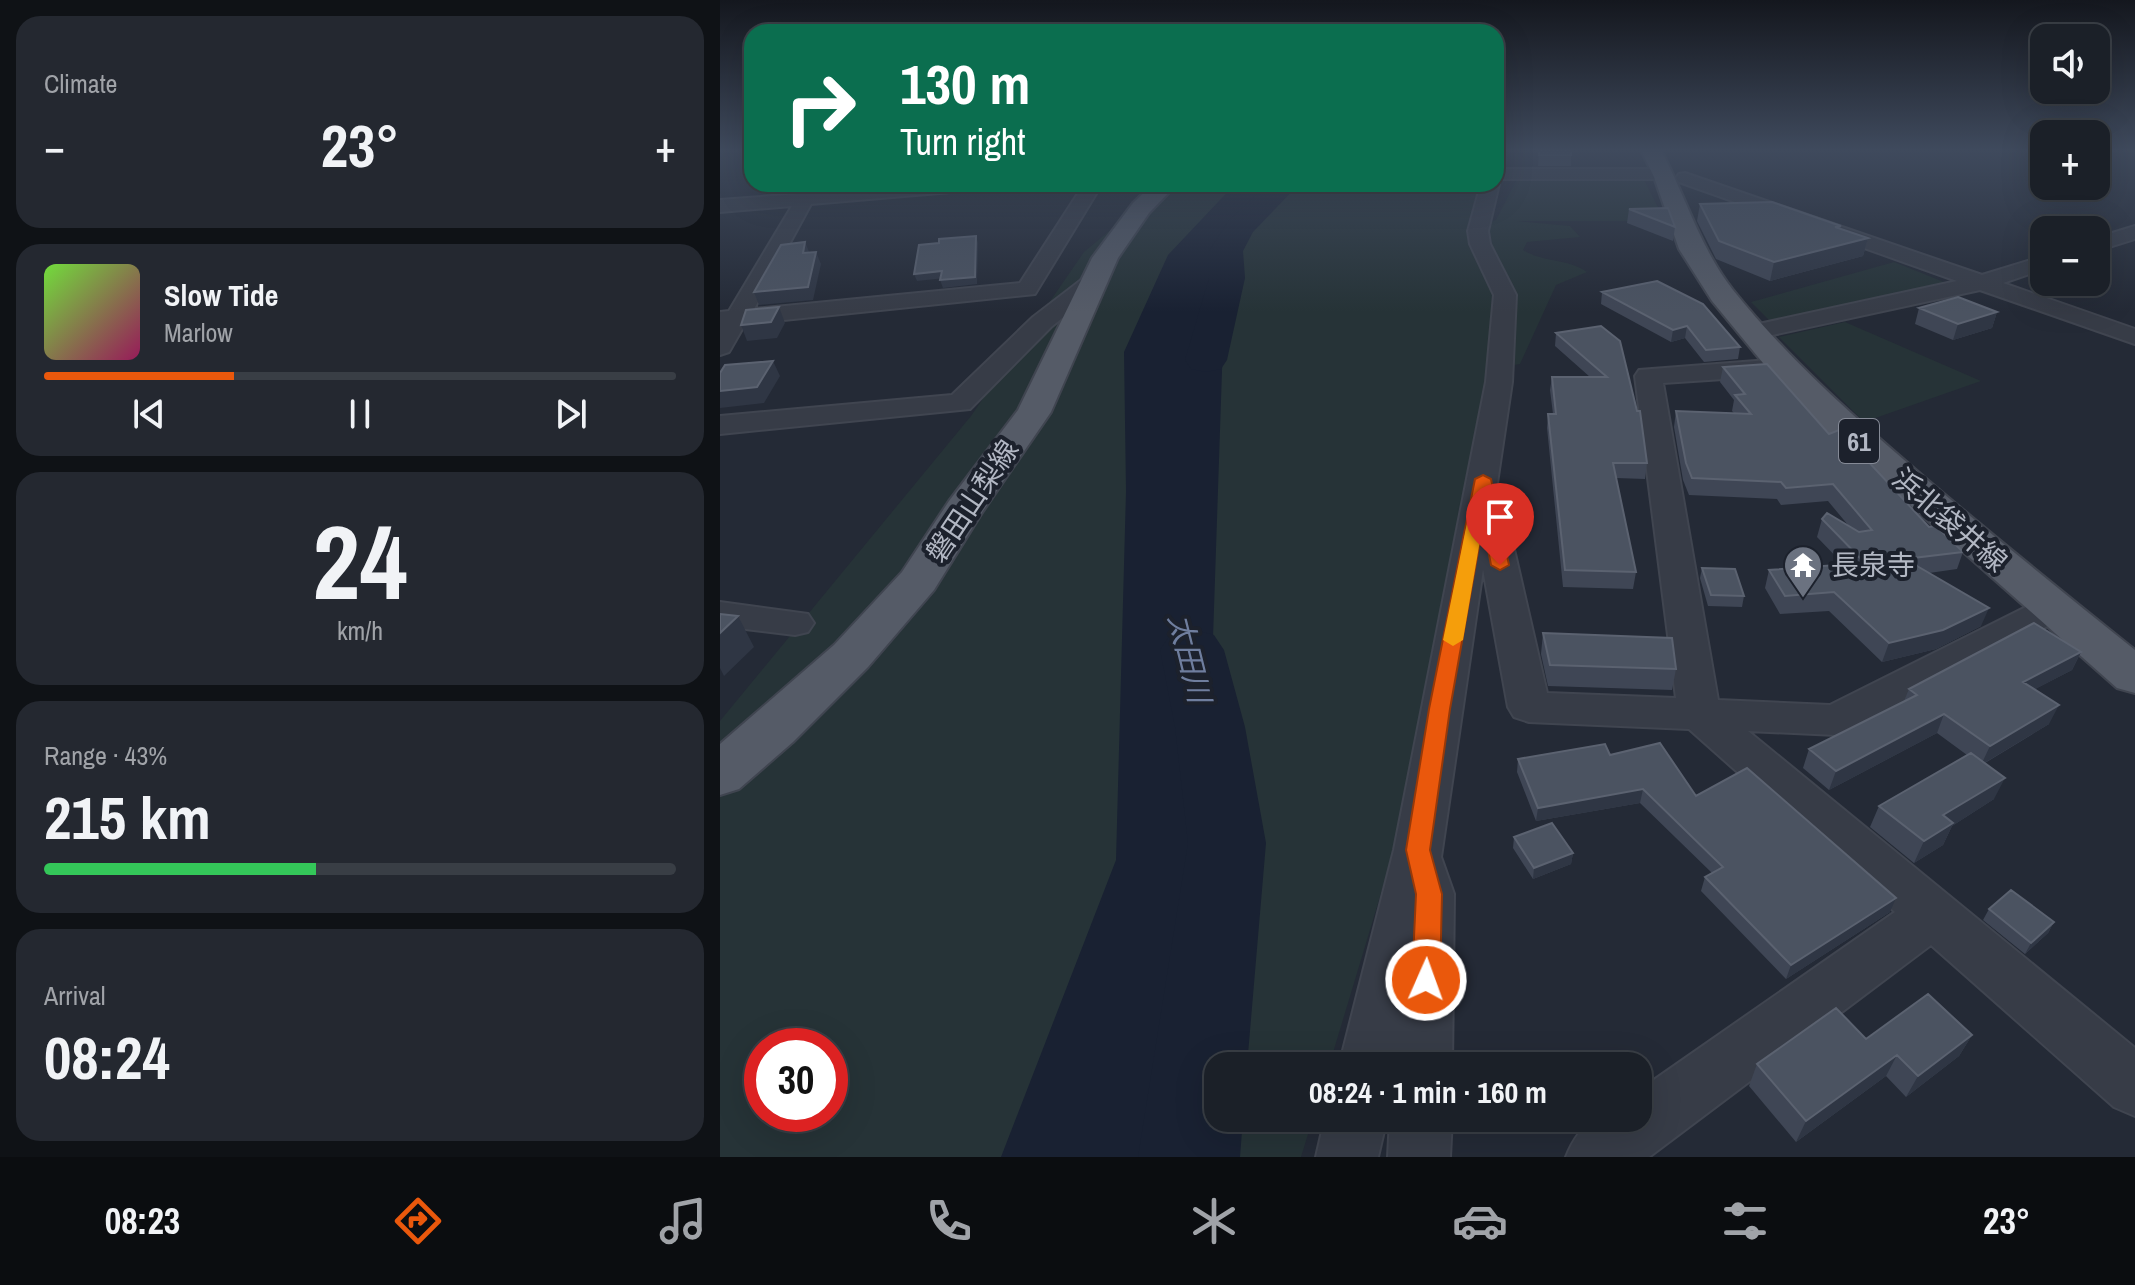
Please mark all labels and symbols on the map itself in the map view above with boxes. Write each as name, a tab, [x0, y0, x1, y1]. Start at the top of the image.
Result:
road number: 61	[1839, 419, 1879, 463]
street label: 磐田山梨線	[917, 432, 1027, 570]
street label: 浜北袋井線	[1885, 460, 2015, 580]
pin	[1466, 483, 1534, 565]
temple icon: 長泉寺	[1782, 544, 1824, 599]
place label: 長泉寺	[1831, 546, 1915, 584]
water label: 太田川	[1160, 609, 1221, 709]
position arrow	[1384, 938, 1468, 1022]
speed limit sign: 30	[744, 1028, 848, 1132]

